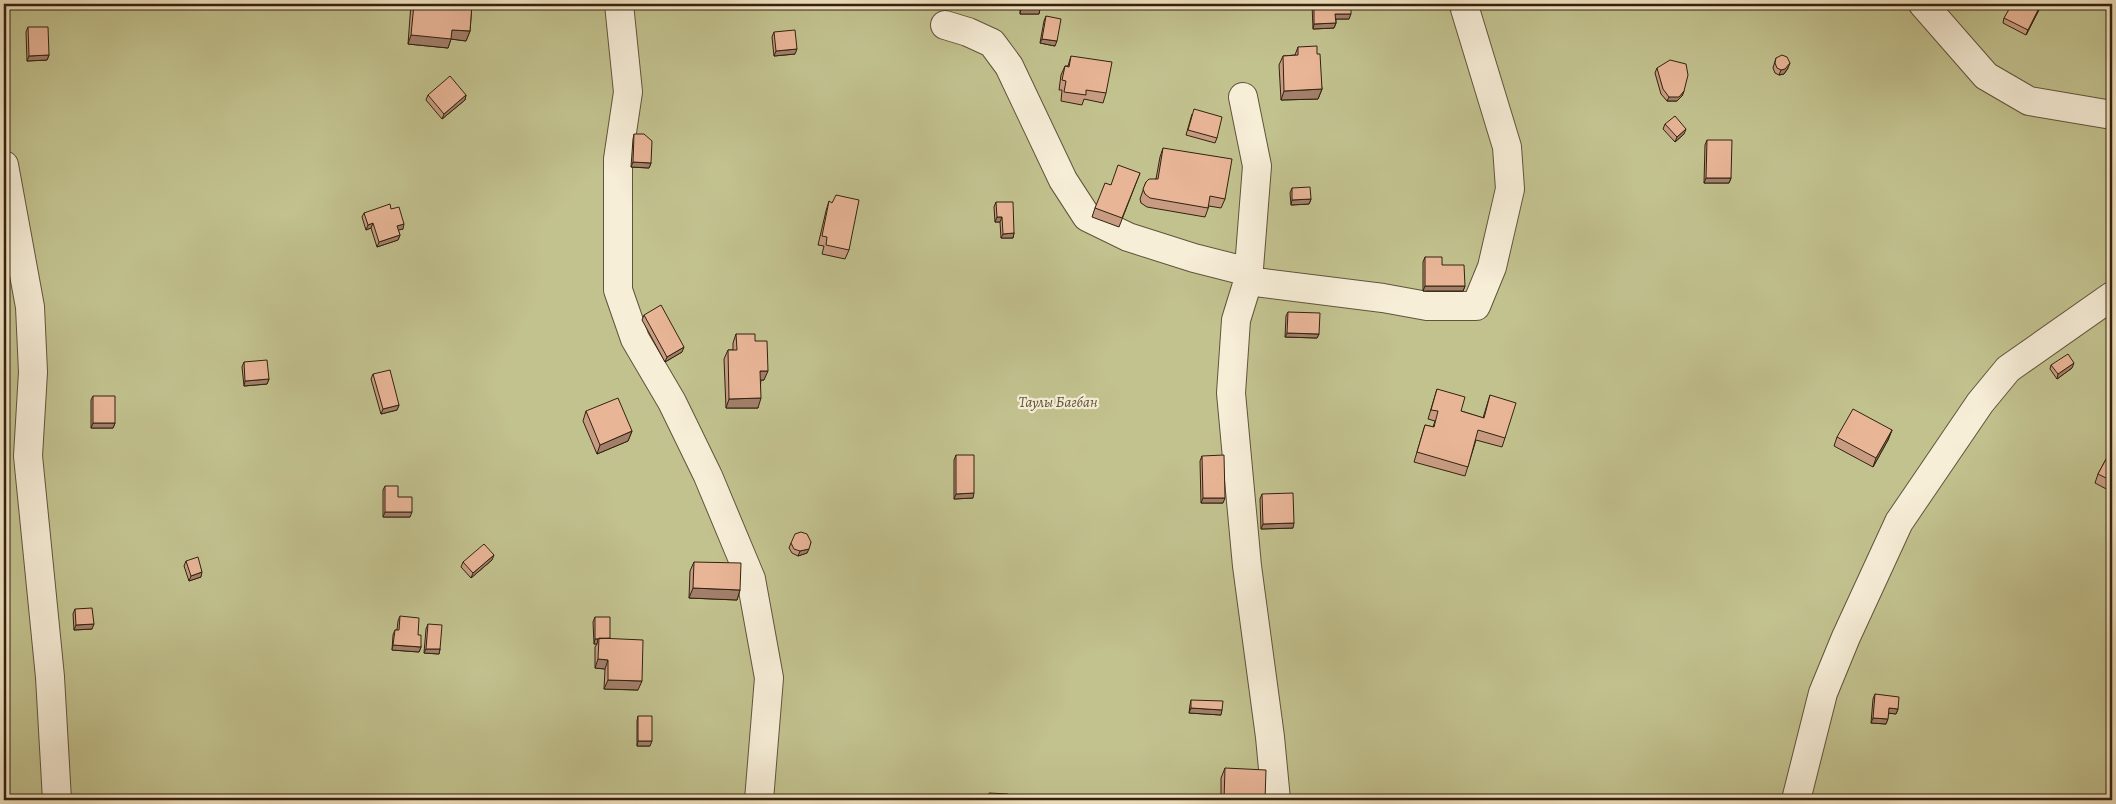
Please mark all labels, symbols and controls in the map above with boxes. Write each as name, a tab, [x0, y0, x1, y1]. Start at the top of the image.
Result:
park label: Таулы Бағбан	[1018, 392, 1098, 412]

